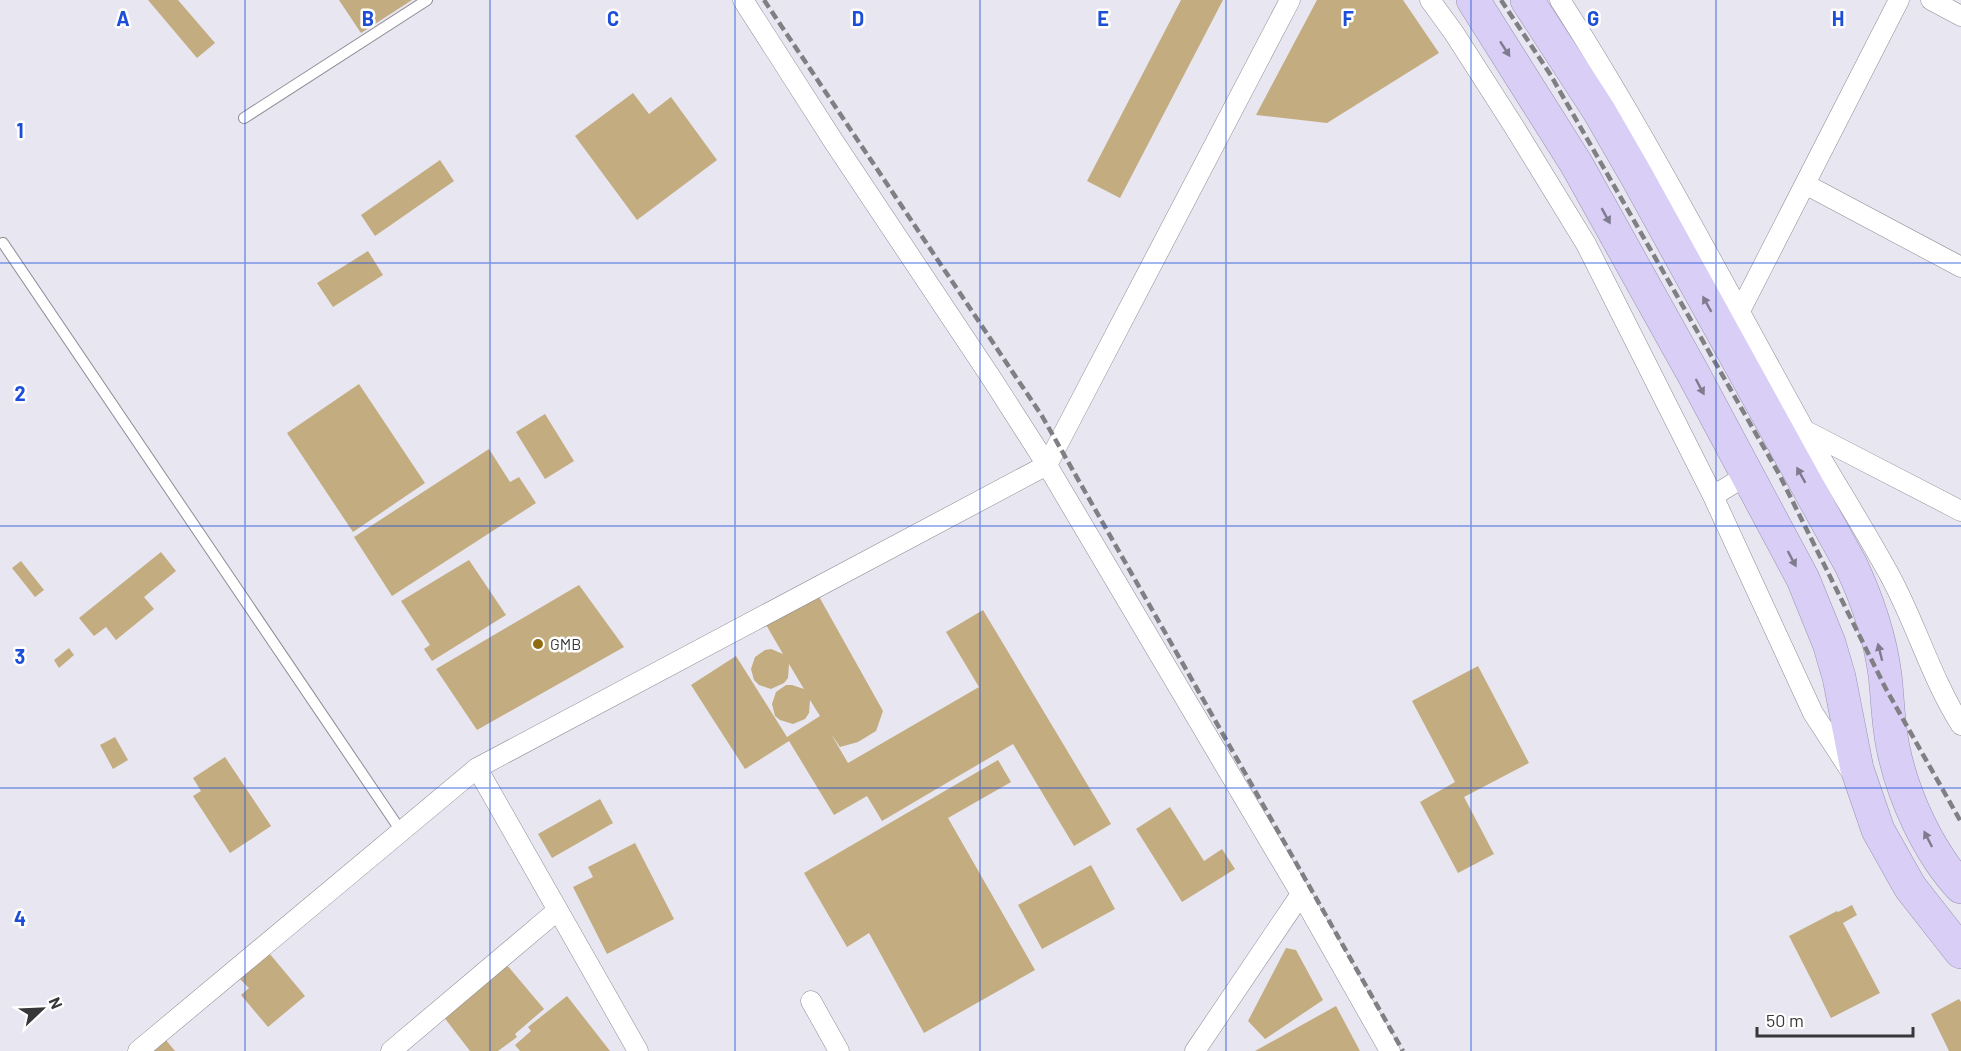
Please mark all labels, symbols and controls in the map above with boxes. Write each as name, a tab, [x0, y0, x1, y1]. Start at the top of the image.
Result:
text: A	[116, 6, 130, 30]
text: B	[362, 6, 374, 30]
text: C	[607, 6, 619, 30]
text: D	[852, 6, 864, 30]
text: E	[1097, 6, 1109, 30]
text: F	[1342, 6, 1354, 30]
text: G	[1587, 6, 1599, 30]
text: H	[1832, 6, 1844, 30]
one-way arrow	[1499, 41, 1510, 57]
text: 1	[16, 118, 24, 142]
one-way arrow	[1601, 208, 1611, 225]
one-way arrow	[1702, 295, 1712, 312]
one-way arrow	[1695, 379, 1705, 396]
text: 2	[14, 381, 26, 405]
one-way arrow	[1796, 466, 1806, 483]
one-way arrow	[1787, 551, 1797, 568]
place label: GMB	[550, 634, 581, 653]
marker: GMB	[531, 637, 545, 651]
one-way arrow	[1874, 643, 1884, 661]
text: 3	[15, 644, 25, 668]
one-way arrow	[1923, 830, 1933, 847]
text: 4	[14, 906, 26, 930]
north arrow	[12, 979, 72, 1039]
text: N	[45, 994, 67, 1012]
scale bar	[1757, 1000, 1913, 1038]
text: 50 m	[1766, 1009, 1804, 1031]

